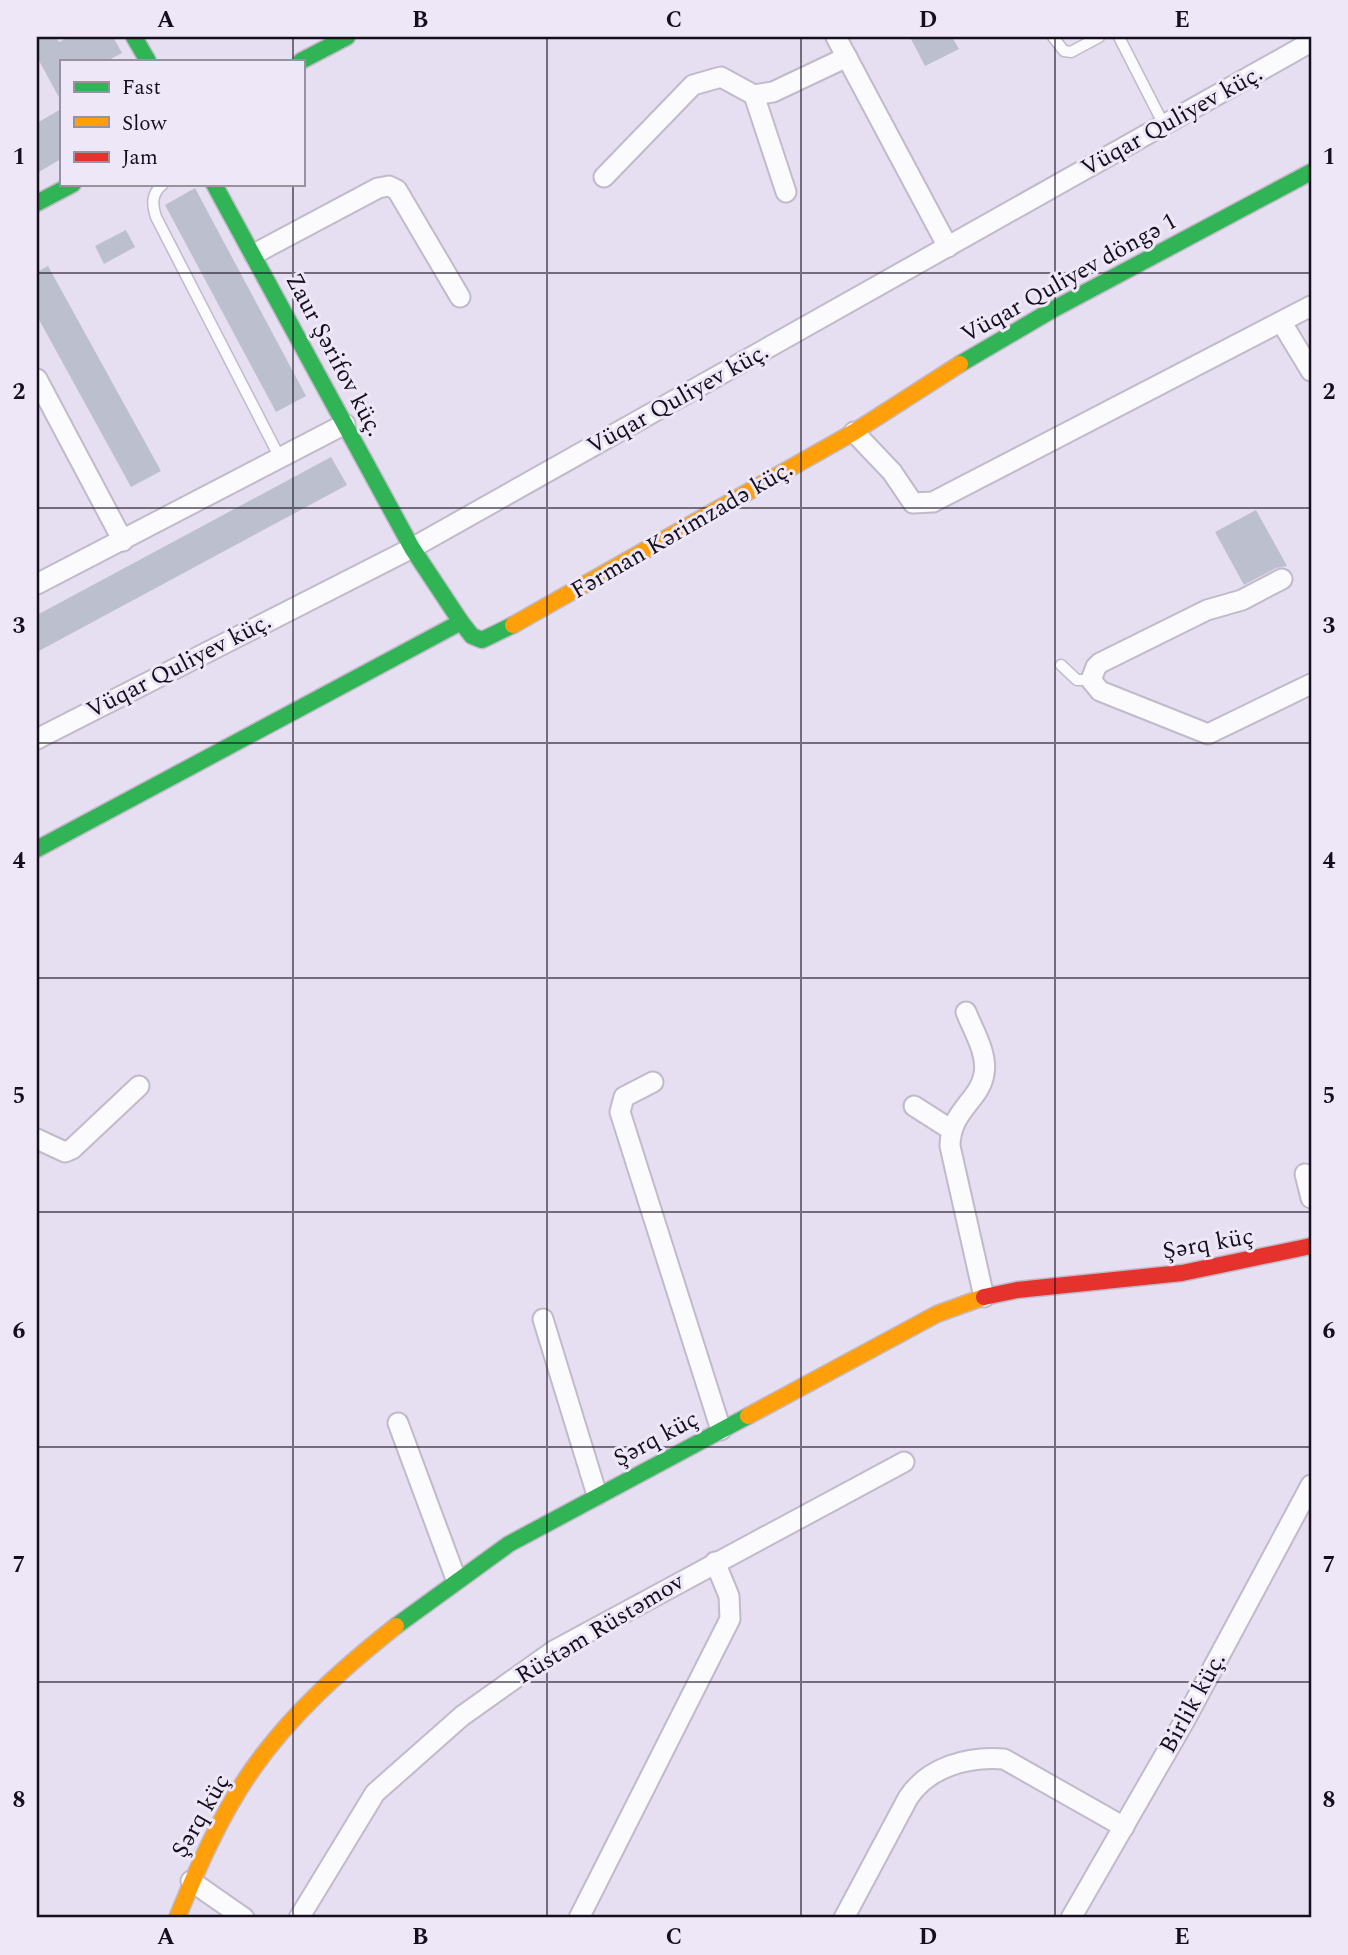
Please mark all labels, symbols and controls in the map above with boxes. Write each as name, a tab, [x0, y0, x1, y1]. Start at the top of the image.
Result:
text: A	[157, 3, 175, 38]
text: B	[412, 3, 428, 38]
text: C	[666, 3, 682, 38]
text: D	[919, 3, 937, 38]
text: E	[1174, 3, 1190, 38]
street label: Vüqar Quliyev küç.	[1074, 56, 1270, 186]
legend	[60, 60, 304, 186]
text: Fast	[122, 72, 161, 104]
text: Slow	[122, 108, 168, 140]
text: 1	[13, 140, 25, 175]
text: 1	[1323, 140, 1335, 175]
text: Jam	[122, 142, 158, 174]
street label: Vüqar Quliyev döngə 1	[954, 204, 1184, 352]
street label: Zaur Şərifov küç.	[276, 267, 392, 443]
street label: Vüqar Quliyev küç.	[580, 334, 776, 464]
text: 2	[13, 375, 26, 410]
text: 2	[1323, 375, 1336, 410]
street label: Fərman Kərimzadə küç.	[564, 452, 800, 608]
street label: Vüqar Quliyev küç.	[80, 604, 278, 728]
text: 3	[13, 609, 26, 644]
text: 3	[1323, 609, 1336, 644]
text: 4	[13, 844, 26, 879]
text: 4	[1323, 844, 1336, 879]
text: 5	[13, 1079, 25, 1114]
text: 5	[1323, 1079, 1335, 1114]
street label: Şərq küç	[1160, 1218, 1256, 1270]
text: 6	[13, 1314, 26, 1349]
text: 6	[1323, 1314, 1336, 1349]
street label: Şərq küç	[607, 1402, 705, 1476]
text: 7	[13, 1548, 25, 1583]
text: 7	[1323, 1548, 1335, 1583]
street label: Rüstəm Rüstəmov	[509, 1564, 692, 1694]
street label: Birlik küç.	[1150, 1646, 1236, 1760]
street label: Şərq küç	[162, 1767, 240, 1865]
text: 8	[13, 1783, 25, 1818]
text: 8	[1323, 1783, 1335, 1818]
text: A	[157, 1920, 175, 1955]
text: B	[412, 1920, 428, 1955]
text: C	[666, 1920, 682, 1955]
text: D	[919, 1920, 937, 1955]
text: E	[1174, 1920, 1190, 1955]

